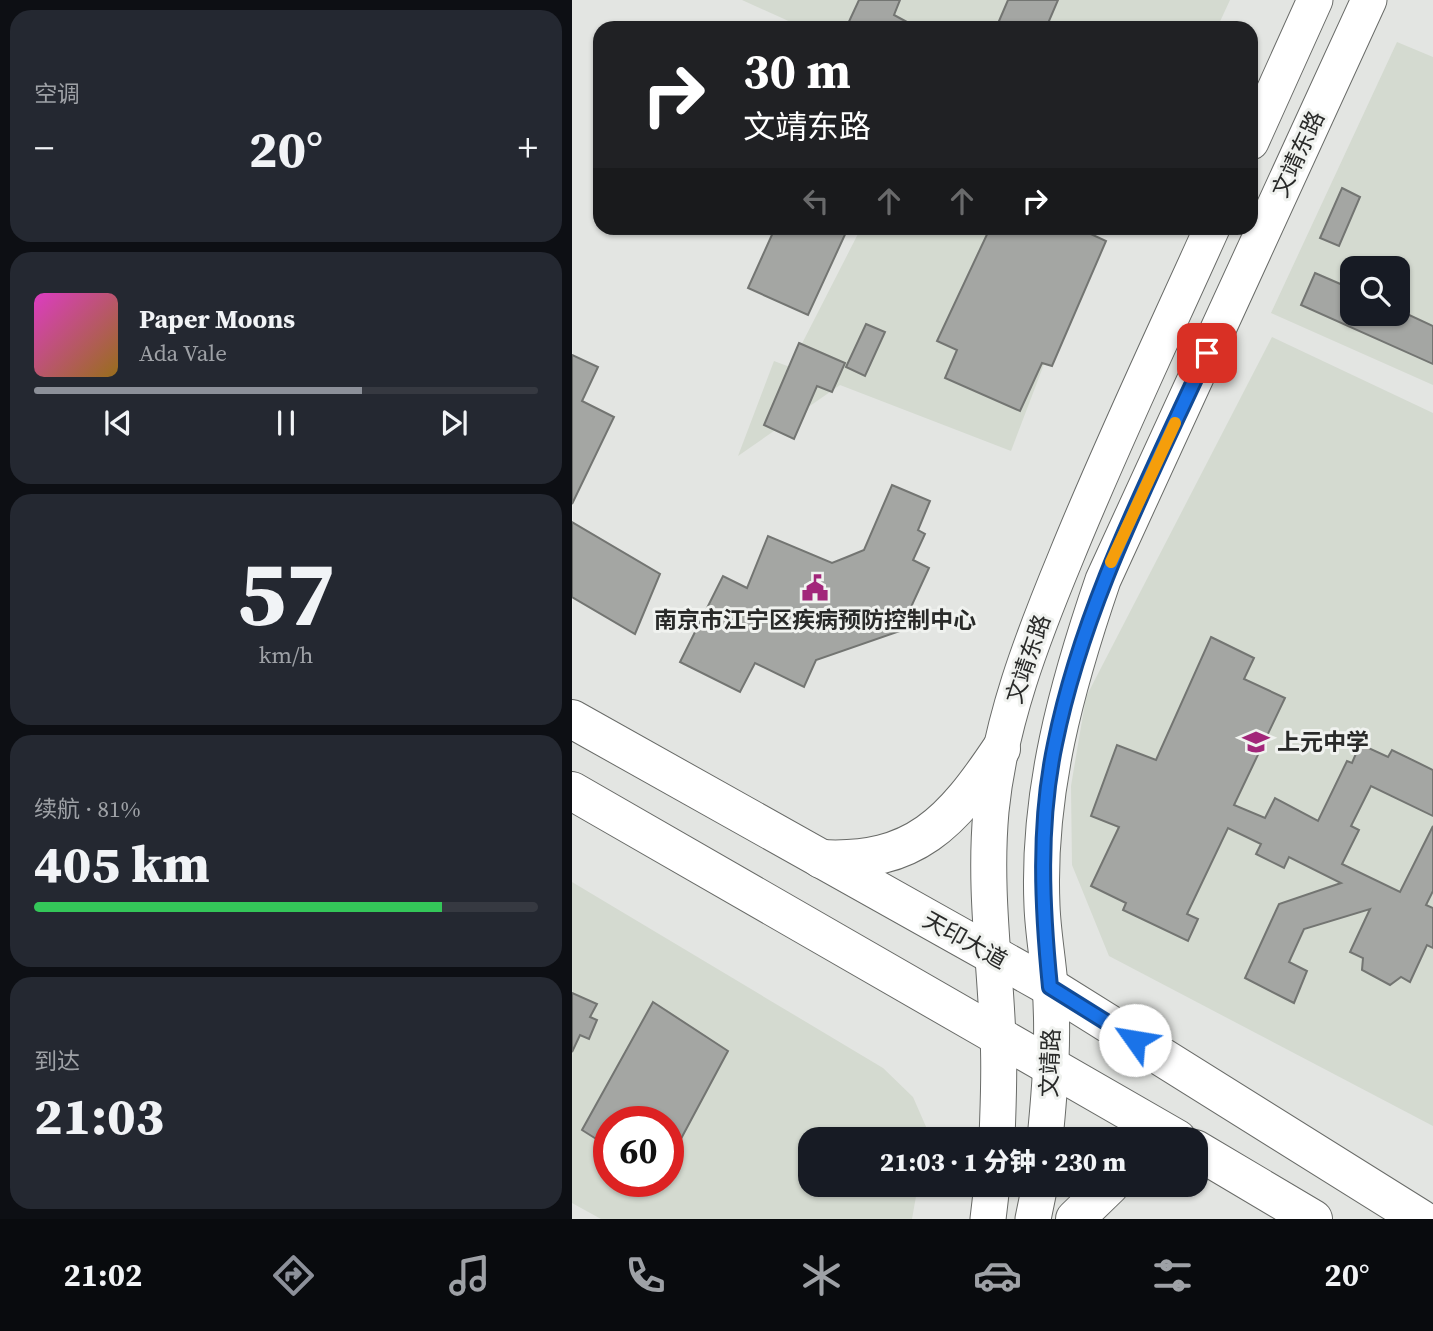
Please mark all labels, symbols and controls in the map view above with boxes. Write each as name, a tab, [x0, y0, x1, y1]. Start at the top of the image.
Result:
text: 30 m	[743, 37, 851, 104]
icon: right	[628, 49, 719, 140]
text: 空调	[34, 78, 80, 110]
text: 文靖东路	[743, 105, 871, 149]
street label: 文靖东路	[1264, 106, 1332, 202]
text: 20°	[249, 113, 323, 184]
text: −	[34, 122, 54, 174]
text: +	[518, 122, 538, 174]
icon: left	[797, 182, 835, 220]
icon: ahead	[870, 182, 908, 220]
icon: ahead	[943, 182, 981, 220]
icon: right	[1016, 182, 1054, 220]
map controls	[1340, 256, 1410, 326]
button: search	[1340, 256, 1410, 326]
text: Paper Moons	[139, 301, 295, 337]
pin	[1177, 323, 1237, 383]
icon: arrive	[1188, 334, 1226, 372]
text: Ada Vale	[139, 337, 227, 369]
icon: previous	[99, 404, 137, 442]
icon: pause	[267, 404, 305, 442]
icon: next	[435, 404, 473, 442]
text: 57	[237, 531, 335, 655]
public building icon: 南京市江宁区疾病预防控制中心	[800, 573, 830, 603]
place label: 南京市江宁区疾病预防控制中心	[654, 604, 976, 636]
street label: 文靖东路	[998, 610, 1058, 708]
text: km/h	[259, 639, 313, 671]
place label: 上元中学	[1277, 726, 1369, 758]
school or university icon: 上元中学	[1241, 727, 1271, 757]
text: 续航 · 81%	[34, 793, 141, 825]
text: 405 km	[34, 828, 210, 899]
street label: 天印大道	[917, 904, 1013, 976]
position arrow	[1098, 1003, 1172, 1077]
street label: 文靖路	[1033, 1028, 1067, 1098]
text: 到达	[34, 1045, 80, 1077]
text: 21:03	[34, 1080, 164, 1151]
speed limit sign: 60	[593, 1106, 684, 1197]
text: 21:03 · 1 分钟 · 230 m	[880, 1144, 1126, 1180]
icon: directions	[269, 1251, 318, 1300]
icon: music	[445, 1251, 494, 1300]
icon: phone	[621, 1251, 670, 1300]
icon: climate	[797, 1251, 846, 1300]
icon: car	[973, 1251, 1022, 1300]
icon: filters	[1148, 1251, 1197, 1300]
text: 21:02	[63, 1253, 142, 1297]
text: 20°	[1324, 1253, 1370, 1297]

